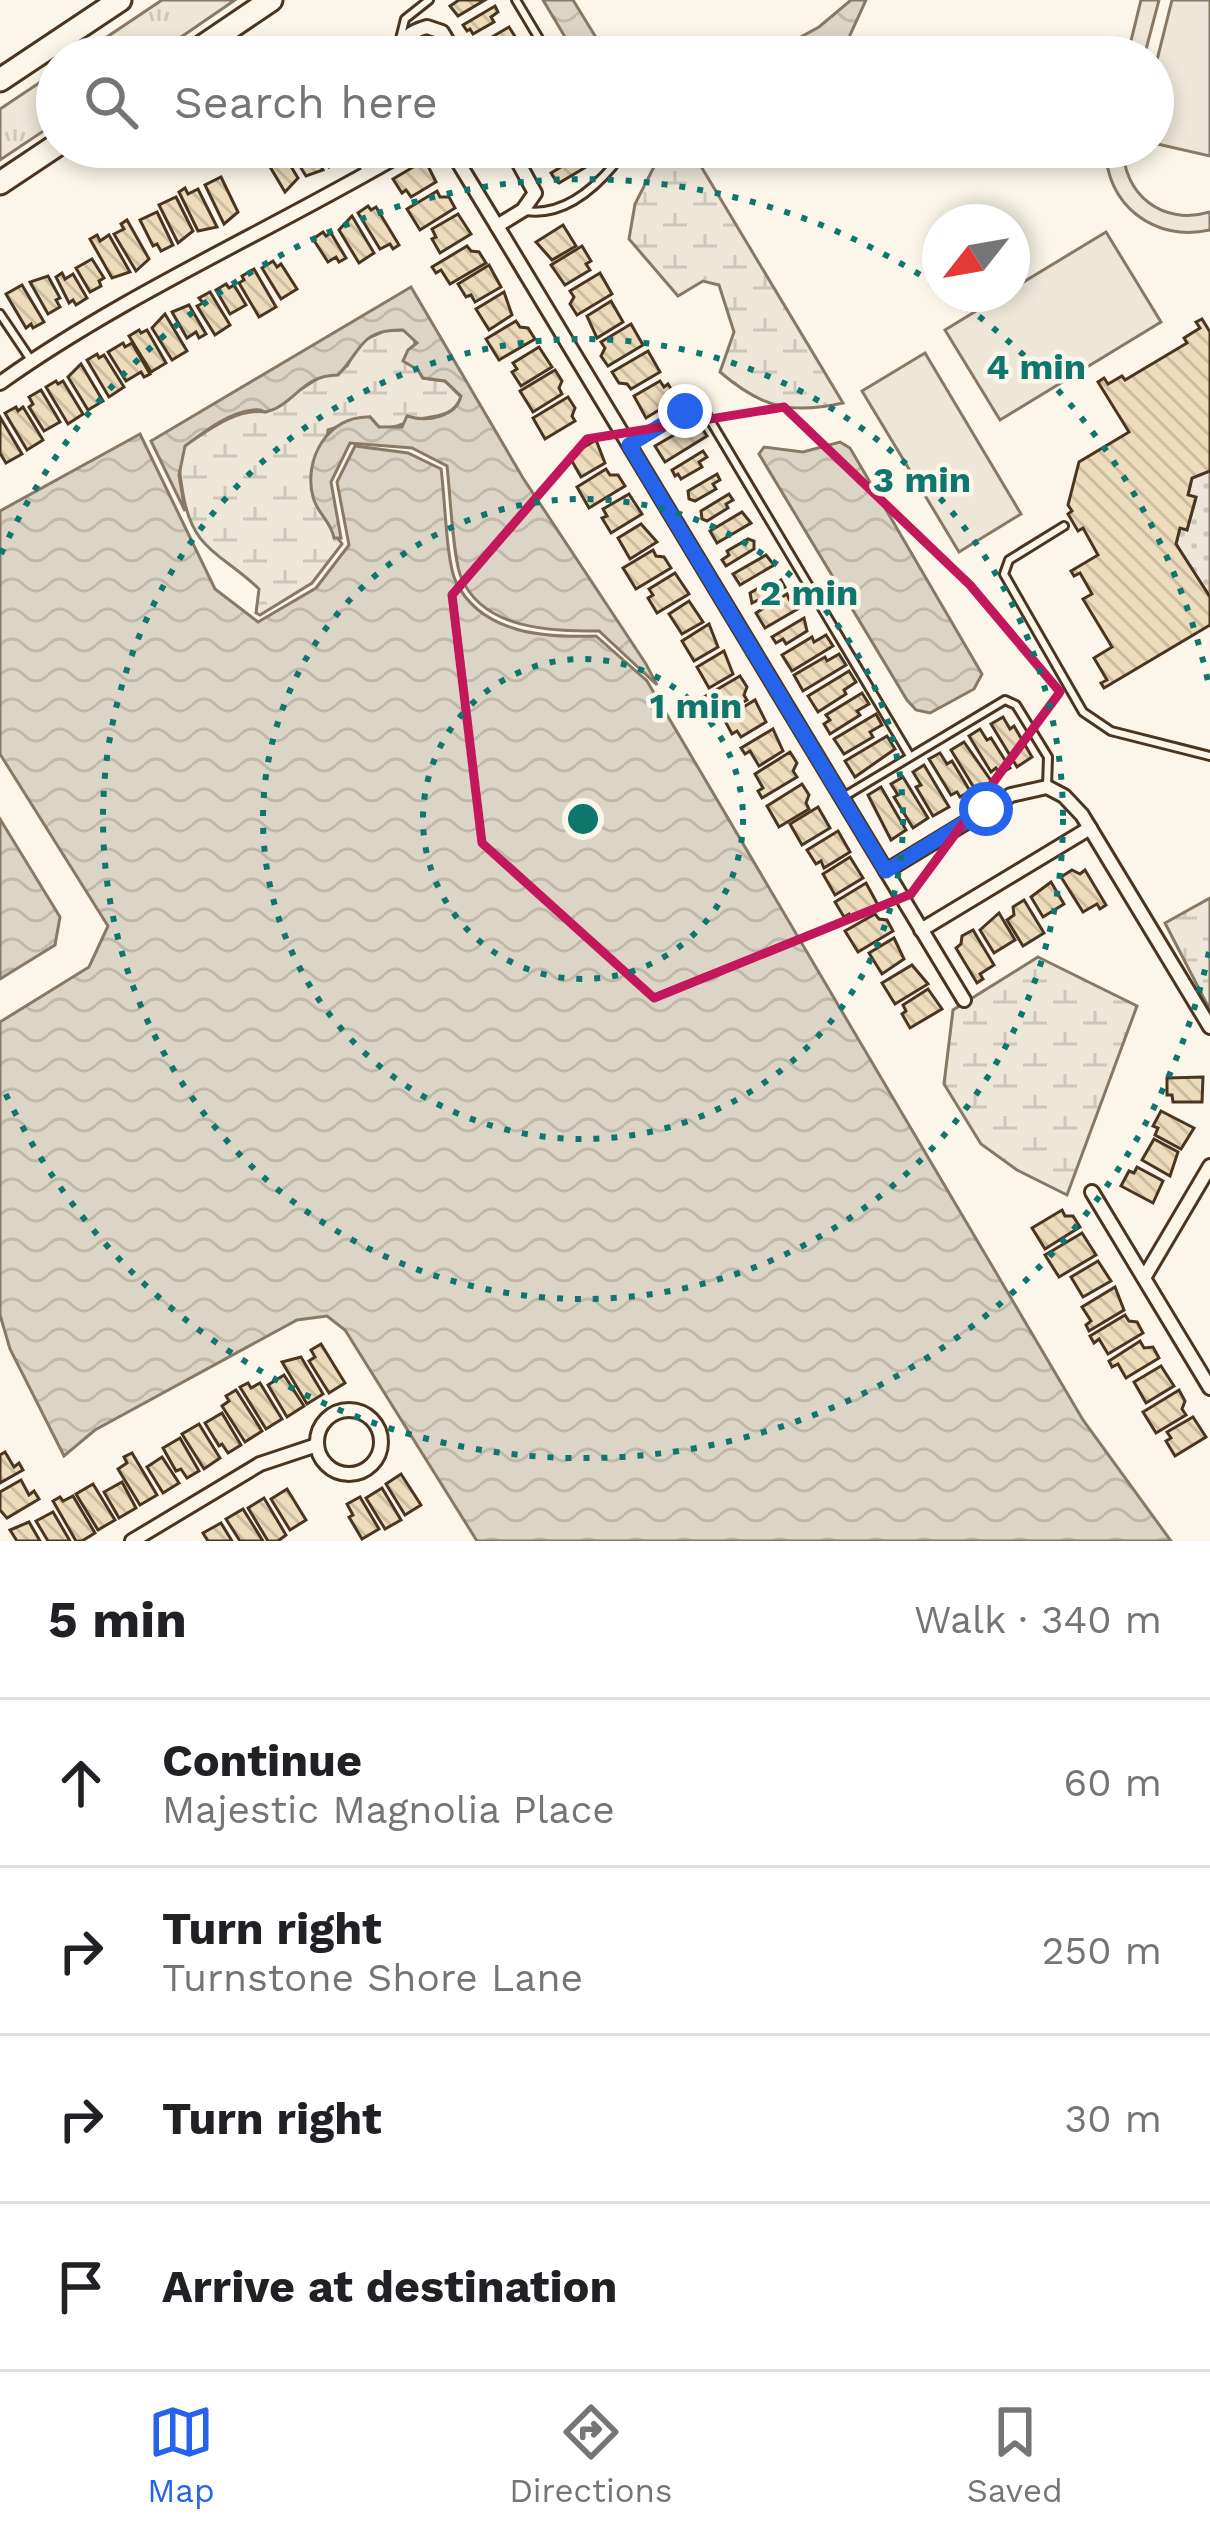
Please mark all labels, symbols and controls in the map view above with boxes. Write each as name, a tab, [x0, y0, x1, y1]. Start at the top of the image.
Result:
search box	[36, 36, 1174, 168]
icon: search	[78, 69, 144, 135]
text: Search here	[174, 76, 438, 129]
north arrow	[922, 204, 1030, 312]
text: 4 min	[986, 346, 1086, 388]
route end	[658, 384, 712, 438]
text: 3 min	[873, 459, 971, 501]
text: 2 min	[760, 572, 858, 614]
text: 1 min	[650, 685, 742, 727]
route start	[959, 782, 1013, 836]
centre of rings	[562, 798, 604, 840]
text: 5 min	[48, 1590, 187, 1649]
text: Walk · 340 m	[914, 1597, 1162, 1642]
text: Continue	[162, 1734, 362, 1787]
icon: ahead	[48, 1750, 114, 1816]
text: 60 m	[1064, 1760, 1162, 1805]
text: Majestic Magnolia Place	[162, 1787, 615, 1832]
text: Turn right	[162, 1902, 382, 1955]
icon: right	[48, 1918, 114, 1984]
text: 250 m	[1042, 1928, 1162, 1973]
text: Turnstone Shore Lane	[162, 1955, 583, 2000]
icon: right	[48, 2086, 114, 2152]
text: Turn right	[162, 2092, 382, 2145]
text: 30 m	[1065, 2096, 1162, 2141]
icon: arrive	[48, 2254, 114, 2320]
text: Arrive at destination	[162, 2260, 617, 2313]
tab: Map	[147, 2399, 215, 2510]
tab: Directions	[509, 2399, 672, 2510]
tab: Saved	[967, 2399, 1063, 2510]

